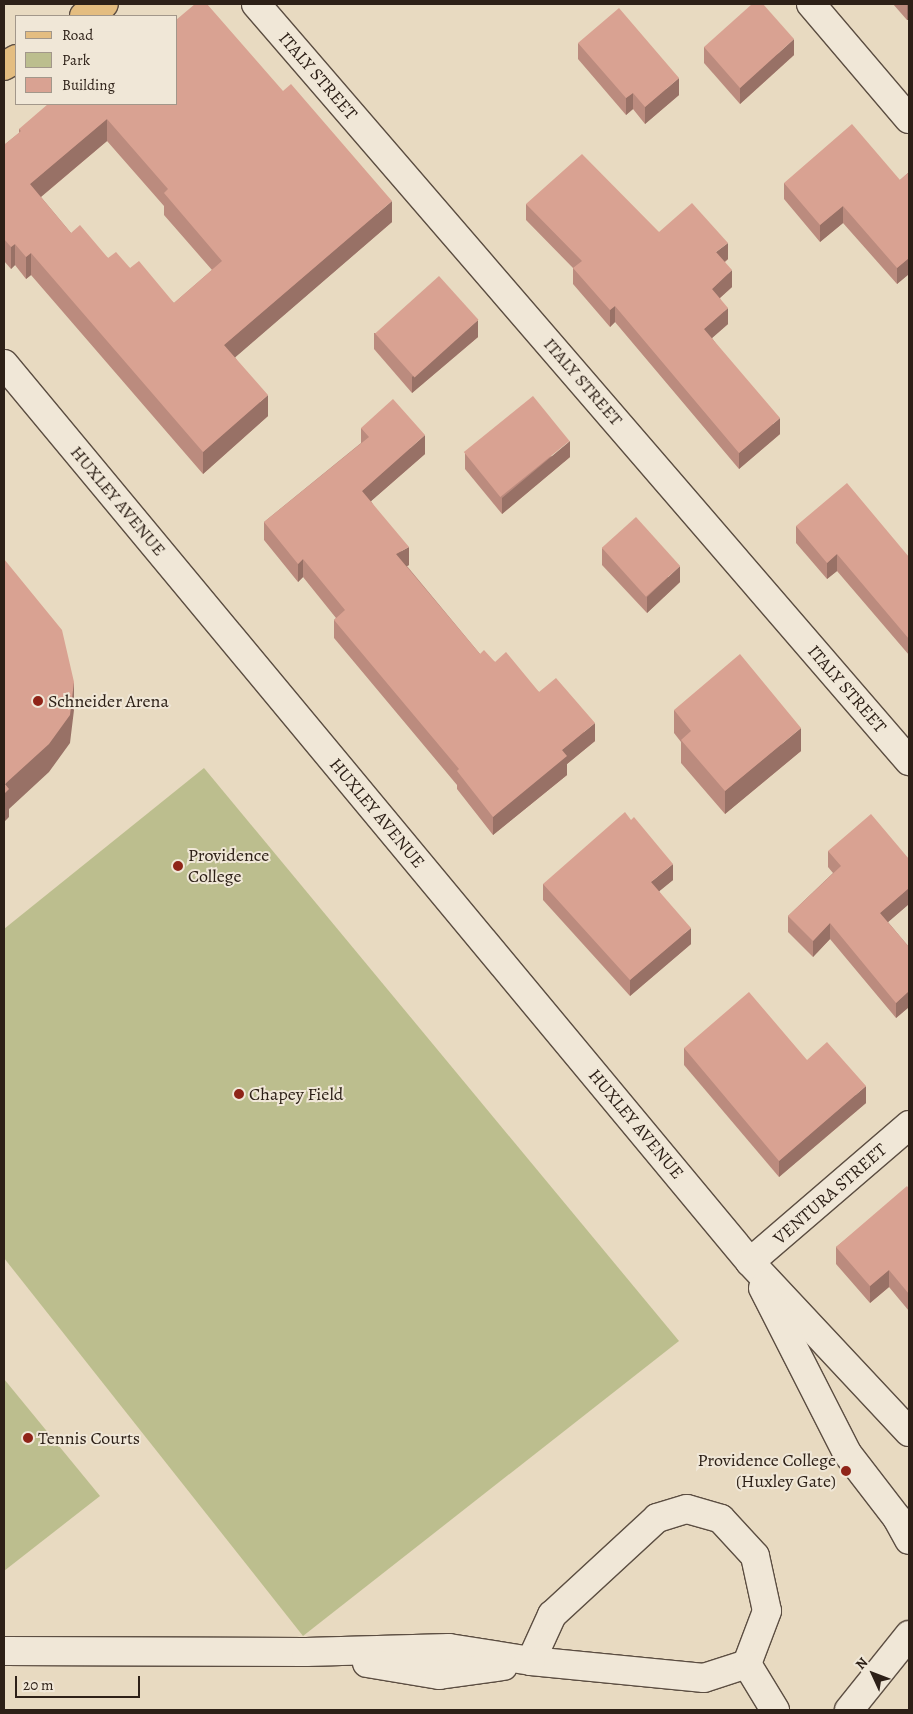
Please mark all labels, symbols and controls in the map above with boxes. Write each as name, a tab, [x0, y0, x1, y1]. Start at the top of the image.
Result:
legend	[15, 15, 178, 105]
text: Road	[62, 25, 93, 45]
street label: ITALY STREET	[274, 28, 362, 124]
text: Park	[62, 50, 90, 70]
text: Building	[62, 75, 115, 95]
street label: ITALY STREET	[539, 334, 627, 430]
street label: HUXLEY AVENUE	[66, 442, 170, 560]
street label: ITALY STREET	[803, 641, 891, 737]
place label: Schneider Arena	[48, 690, 169, 712]
marker: Schneider Arena	[32, 695, 44, 707]
street label: HUXLEY AVENUE	[325, 754, 429, 872]
place label: Providence College	[188, 845, 269, 888]
marker: Providence College	[172, 860, 184, 872]
street label: HUXLEY AVENUE	[584, 1065, 688, 1183]
place label: Chapey Field	[249, 1083, 343, 1105]
marker: Chapey Field	[233, 1088, 245, 1100]
street label: VENTURA STREET	[769, 1139, 891, 1249]
place label: Tennis Courts	[38, 1427, 140, 1449]
marker: Tennis Courts	[22, 1432, 34, 1444]
place label: Providence College (Huxley Gate)	[698, 1450, 836, 1492]
marker: Providence College (Huxley Gate)	[840, 1465, 852, 1477]
north arrow	[848, 1649, 898, 1699]
text: N	[851, 1653, 872, 1674]
scale bar	[18, 1666, 142, 1698]
text: 20 m	[23, 1675, 54, 1695]

